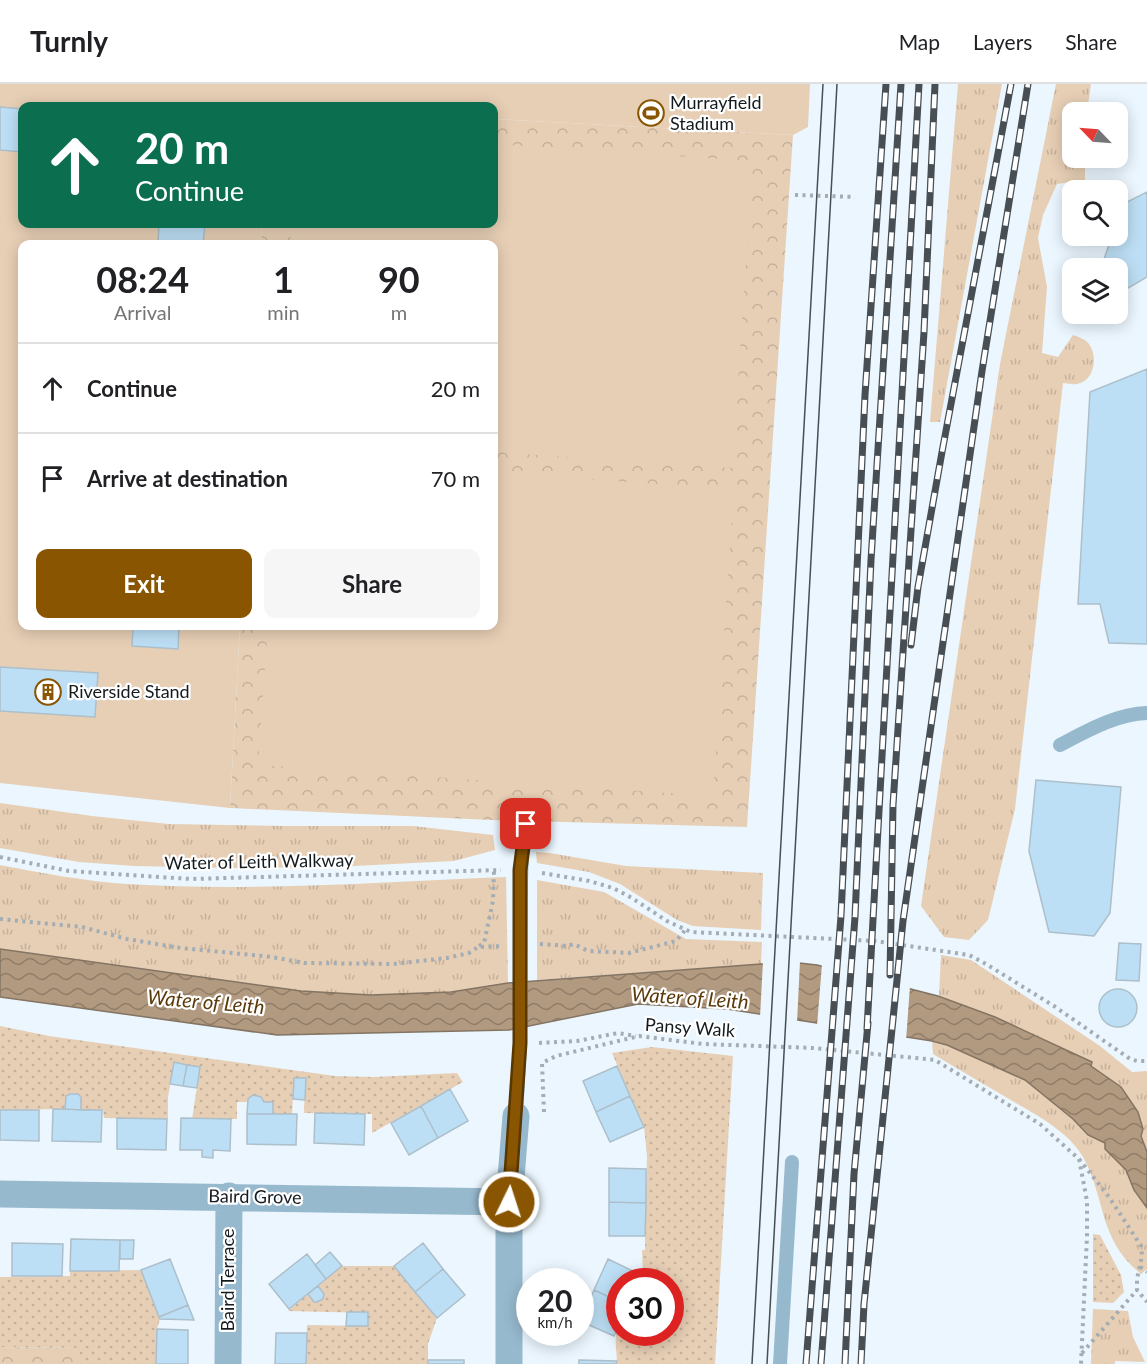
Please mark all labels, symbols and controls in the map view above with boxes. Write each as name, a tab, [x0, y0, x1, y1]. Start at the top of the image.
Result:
text: Turnly	[30, 24, 108, 58]
text: Map	[899, 29, 940, 54]
text: Layers	[973, 29, 1032, 54]
text: Share	[1065, 29, 1117, 54]
place label: Murrayfield Stadium	[670, 91, 762, 134]
sports icon: Murrayfield Stadium	[636, 98, 666, 128]
north arrow	[1062, 102, 1128, 168]
map controls	[1062, 102, 1128, 324]
text: 20 m	[135, 123, 229, 173]
icon: ahead	[36, 126, 114, 204]
text: Continue	[135, 174, 244, 207]
button: search	[1062, 180, 1128, 246]
text: 08:24	[96, 257, 189, 301]
text: 1	[273, 257, 294, 301]
text: 90	[378, 257, 420, 301]
button: layers	[1062, 258, 1128, 324]
text: Arrival	[114, 300, 171, 324]
text: min	[267, 300, 300, 324]
text: m	[391, 300, 407, 324]
icon: ahead	[36, 372, 69, 405]
text: Continue	[87, 375, 177, 402]
text: 20 m	[431, 375, 480, 402]
icon: arrive	[36, 462, 69, 495]
text: Arrive at destination	[87, 465, 288, 492]
text: 70 m	[431, 465, 480, 492]
button: Exit	[36, 549, 252, 618]
button: Share	[264, 549, 480, 618]
building icon: Riverside Stand	[33, 677, 63, 707]
place label: Riverside Stand	[68, 680, 190, 702]
pin	[500, 798, 551, 849]
icon: arrive	[509, 807, 542, 840]
street label: Water of Leith Walkway	[164, 848, 354, 874]
water label: Water of Leith	[631, 981, 750, 1013]
water label: Water of Leith	[146, 984, 266, 1018]
street label: Pansy Walk	[644, 1013, 737, 1041]
position arrow	[477, 1170, 541, 1234]
street label: Baird Grove	[208, 1184, 302, 1208]
street label: Baird Terrace	[216, 1229, 238, 1331]
speed limit sign: 30	[606, 1268, 684, 1346]
text: 20	[538, 1282, 572, 1318]
text: km/h	[537, 1313, 573, 1331]

